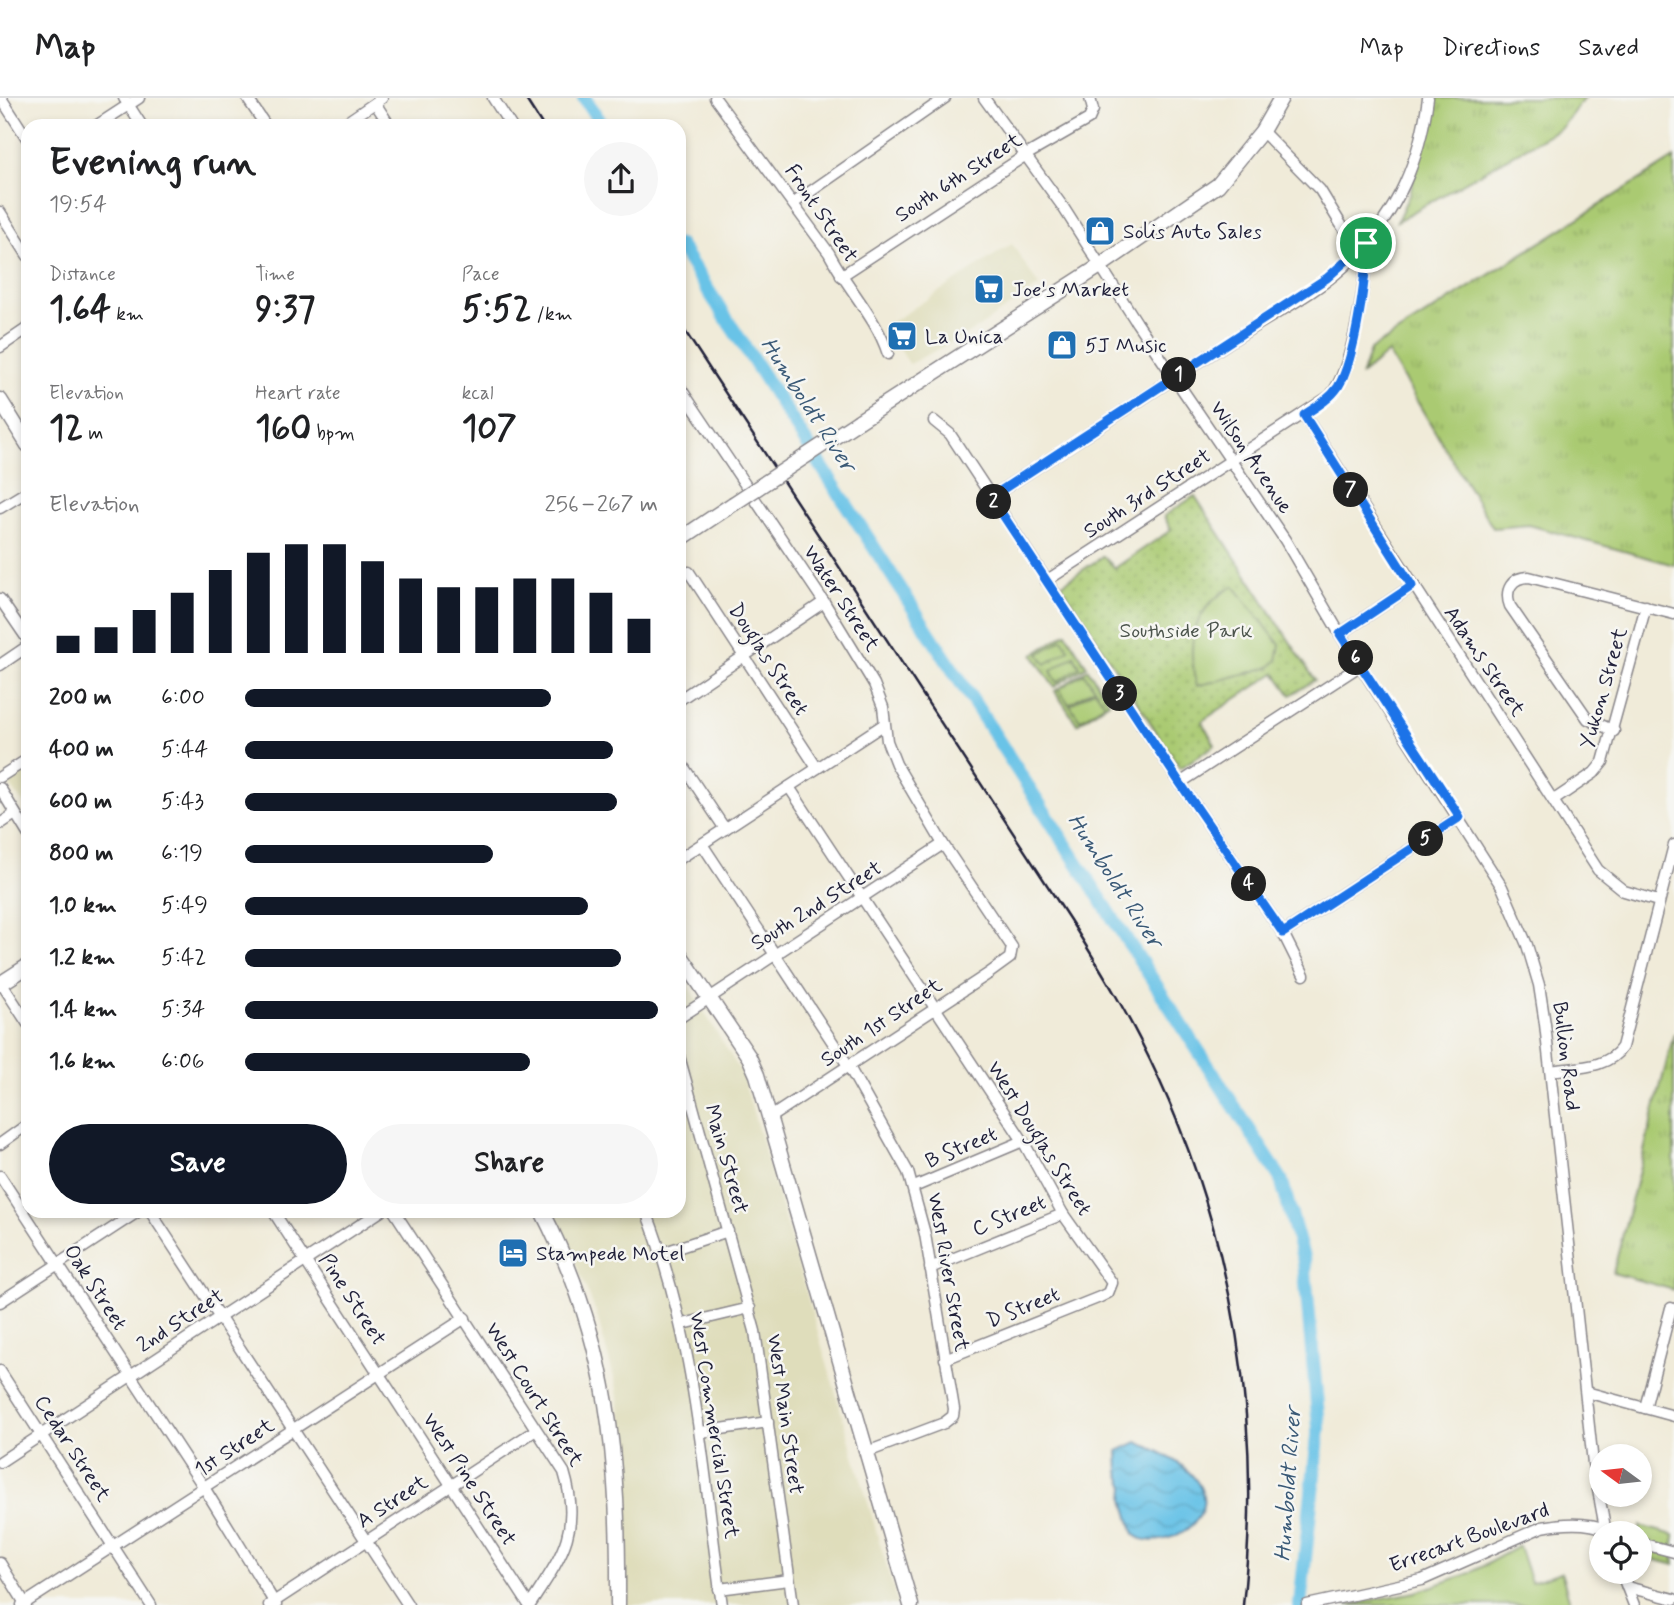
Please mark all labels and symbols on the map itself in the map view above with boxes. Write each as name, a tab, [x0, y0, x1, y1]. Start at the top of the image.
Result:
street label: South 6th Street	[890, 126, 1028, 229]
street label: Front Street	[778, 159, 864, 268]
pin	[1336, 213, 1396, 273]
shop icon: Solis Auto Sales	[1083, 214, 1117, 248]
place label: Solis Auto Sales	[1123, 218, 1262, 246]
supermarket icon: Joe's Market	[972, 272, 1006, 306]
place label: Joe's Market	[1012, 276, 1129, 304]
supermarket icon: La Unica	[885, 319, 919, 353]
place label: La Unica	[925, 323, 1004, 351]
shop icon: 5J Music	[1045, 328, 1079, 362]
water label: Humboldt River	[753, 332, 864, 481]
place label: 5J Music	[1085, 332, 1167, 360]
pin: 1	[1162, 358, 1196, 392]
street label: Wilson Avenue	[1203, 396, 1299, 519]
street label: South 3rd Street	[1078, 442, 1217, 546]
pin: 7	[1334, 472, 1368, 508]
pin: 2	[976, 484, 1012, 520]
street label: Water Street	[796, 540, 886, 658]
street label: Douglas Street	[720, 598, 815, 722]
street label: Adams Street	[1437, 601, 1532, 723]
park label: Southside Park	[1120, 617, 1253, 645]
street label: Yukon Street	[1573, 624, 1635, 752]
pin: 6	[1338, 640, 1374, 676]
pin: 3	[1102, 676, 1138, 712]
water label: Humboldt River	[1060, 808, 1171, 957]
pin: 5	[1408, 822, 1444, 856]
street label: South 2nd Street	[746, 854, 887, 957]
pin: 4	[1232, 866, 1266, 902]
street label: South 1st Street	[815, 971, 948, 1074]
street label: Bullion Road	[1545, 1000, 1587, 1112]
street label: West Douglas Street	[979, 1056, 1098, 1222]
street label: Main Street	[697, 1101, 755, 1217]
street label: B Street	[921, 1120, 1002, 1176]
street label: C Street	[968, 1188, 1050, 1243]
street label: West River Street	[920, 1190, 976, 1355]
hotel icon: Stampede Motel	[496, 1236, 530, 1270]
street label: Oak Street	[57, 1239, 133, 1336]
place label: Stampede Motel	[536, 1240, 684, 1268]
street label: Pine Street	[312, 1248, 392, 1351]
street label: D Street	[983, 1281, 1064, 1335]
street label: 2nd Street	[132, 1282, 229, 1359]
street label: West Commercial Street	[682, 1310, 746, 1541]
street label: West Court Street	[479, 1317, 590, 1472]
street label: West Main Street	[760, 1332, 810, 1496]
street label: Cedar Street	[27, 1390, 117, 1508]
water label: Humboldt River	[1269, 1403, 1310, 1562]
street label: West Pine Street	[416, 1408, 523, 1552]
street label: 1st Street	[189, 1411, 280, 1484]
north arrow	[1589, 1444, 1652, 1507]
street label: A Street	[352, 1468, 434, 1535]
street label: Errecart Boulevard	[1386, 1496, 1553, 1580]

